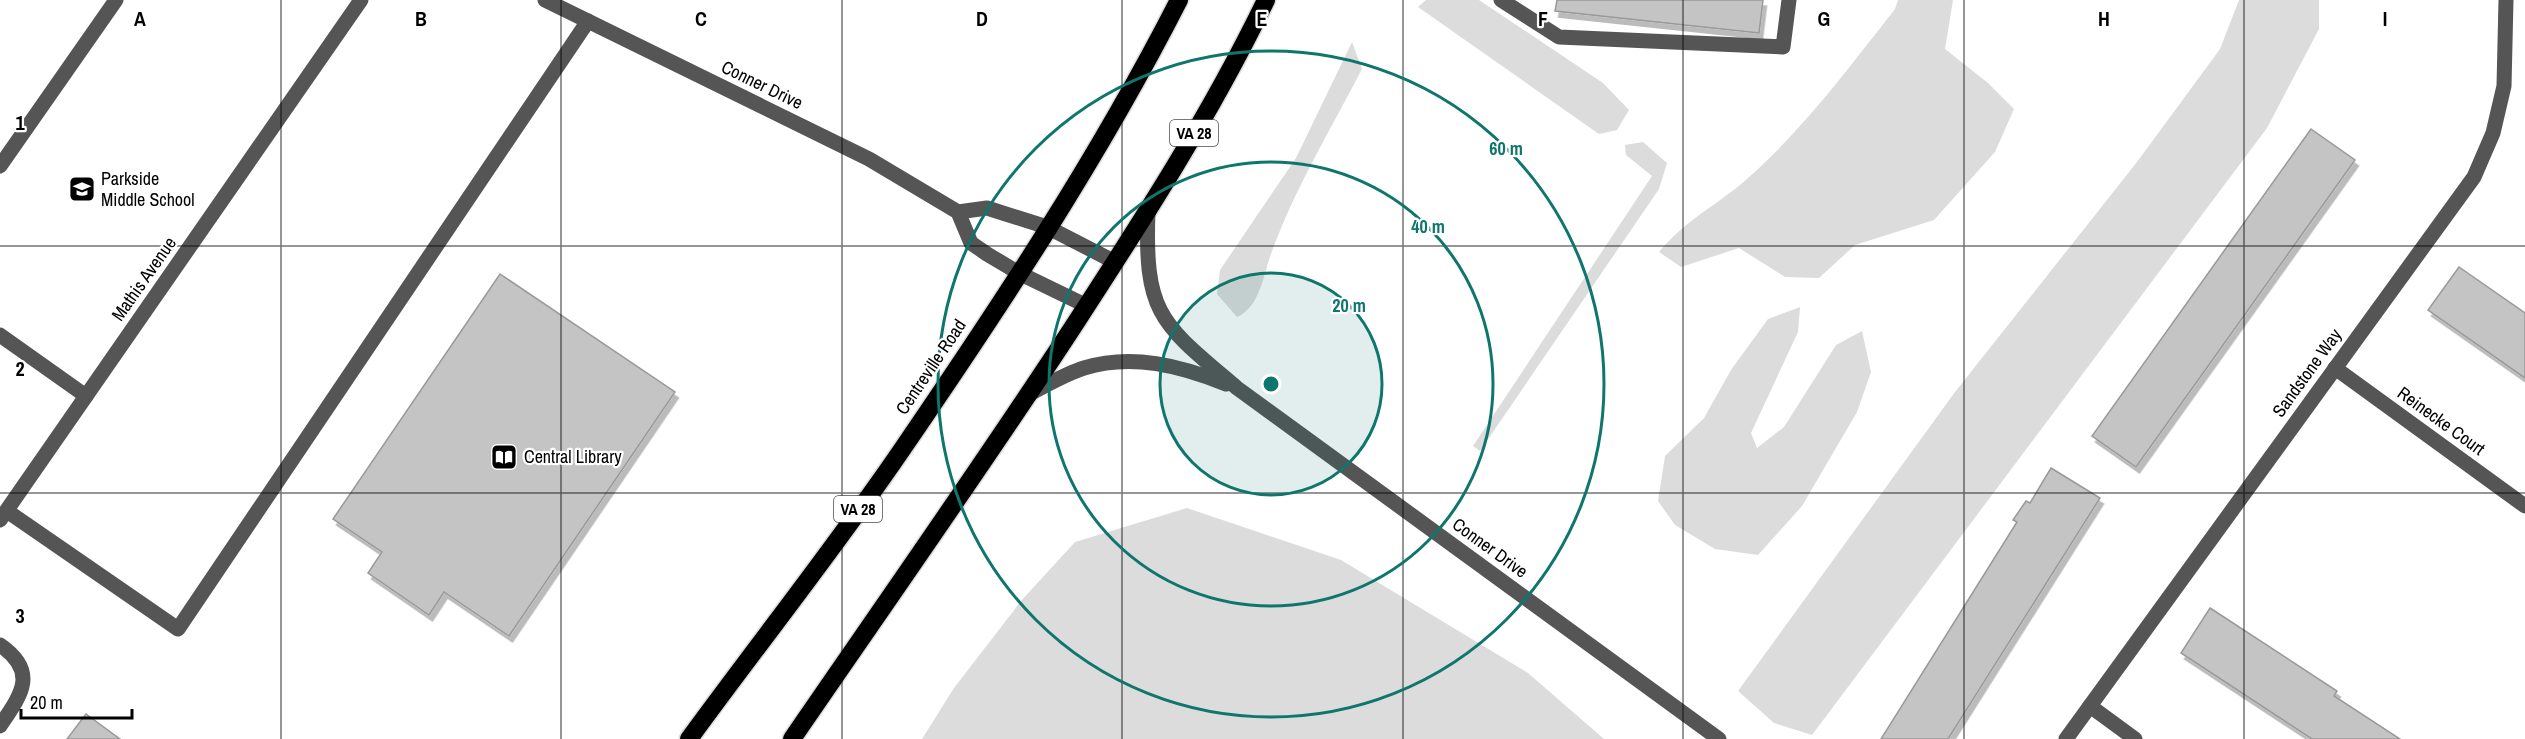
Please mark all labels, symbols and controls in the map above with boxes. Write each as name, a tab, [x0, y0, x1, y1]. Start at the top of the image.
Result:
text: A	[134, 5, 146, 32]
text: B	[415, 5, 427, 32]
text: C	[695, 5, 707, 32]
text: D	[976, 5, 988, 32]
text: E	[1257, 5, 1268, 32]
text: F	[1538, 5, 1548, 32]
text: G	[1818, 5, 1830, 32]
text: H	[2098, 5, 2110, 32]
text: I	[2383, 5, 2387, 32]
street label: Conner Drive	[717, 54, 807, 115]
text: 1	[15, 109, 25, 136]
road number: VA 28	[1170, 120, 1218, 146]
text: 60 m	[1489, 136, 1523, 161]
place label: Parkside Middle School	[101, 166, 195, 212]
school or university icon: Parkside Middle School	[67, 174, 97, 204]
text: 40 m	[1411, 214, 1445, 239]
street label: Mathis Avenue	[105, 232, 182, 326]
text: 20 m	[1332, 293, 1366, 318]
street label: Centreville Road	[889, 314, 972, 419]
street label: Sandstone Way	[2266, 323, 2348, 422]
text: 2	[15, 355, 25, 382]
centre of rings	[1261, 374, 1281, 394]
street label: Reinecke Court	[2392, 380, 2490, 461]
library icon: Central Library	[489, 442, 519, 472]
place label: Central Library	[524, 444, 622, 469]
road number: VA 28	[834, 496, 882, 522]
street label: Conner Drive	[1447, 512, 1533, 584]
text: 3	[15, 602, 25, 629]
scale bar	[21, 682, 132, 720]
text: 20 m	[30, 690, 63, 715]

